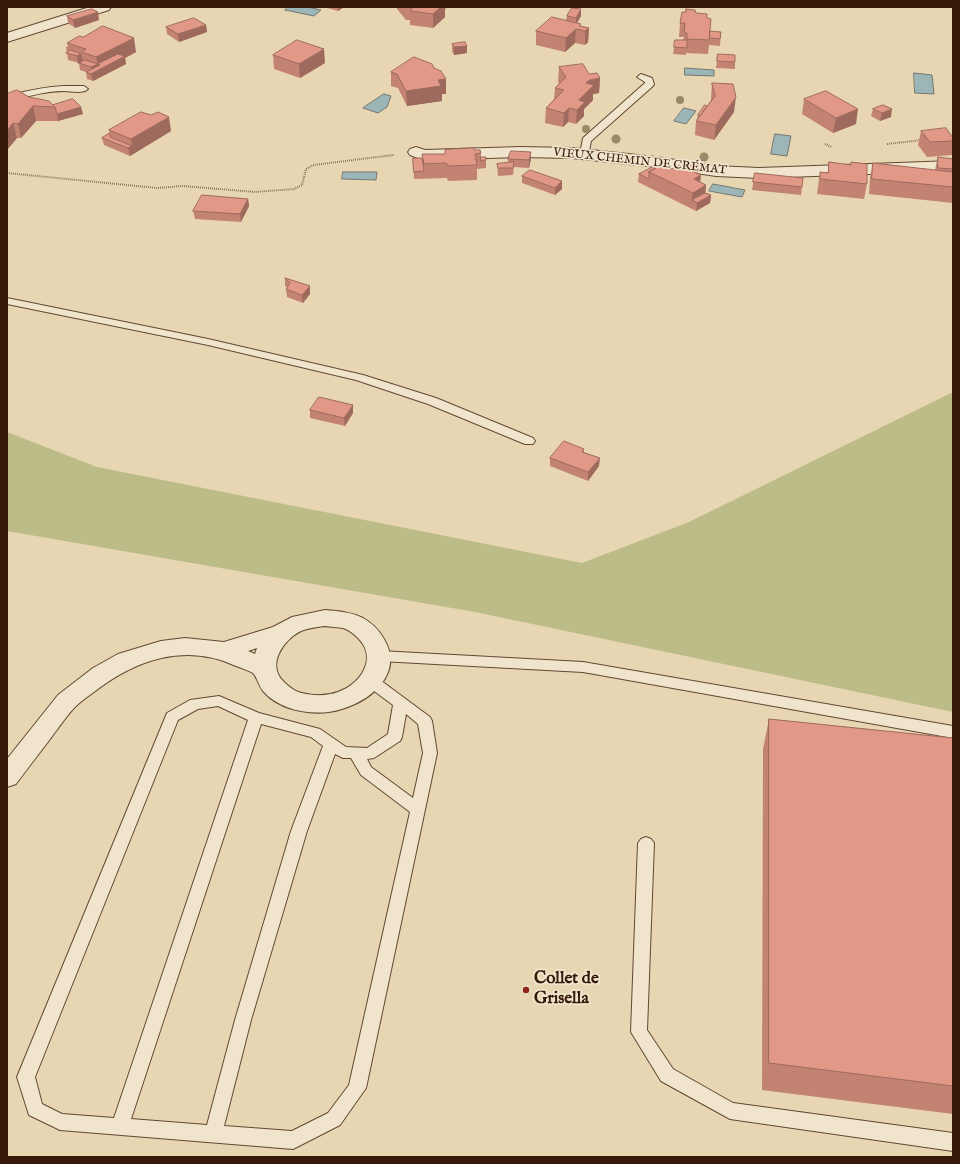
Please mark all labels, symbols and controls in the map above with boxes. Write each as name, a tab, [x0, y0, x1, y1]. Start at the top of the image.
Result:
street label: VIEUX CHEMIN DE CRÉMAT	[552, 146, 728, 178]
place label: Collet de Grisella	[534, 970, 599, 1010]
marker: Collet de Grisella	[521, 985, 531, 995]

